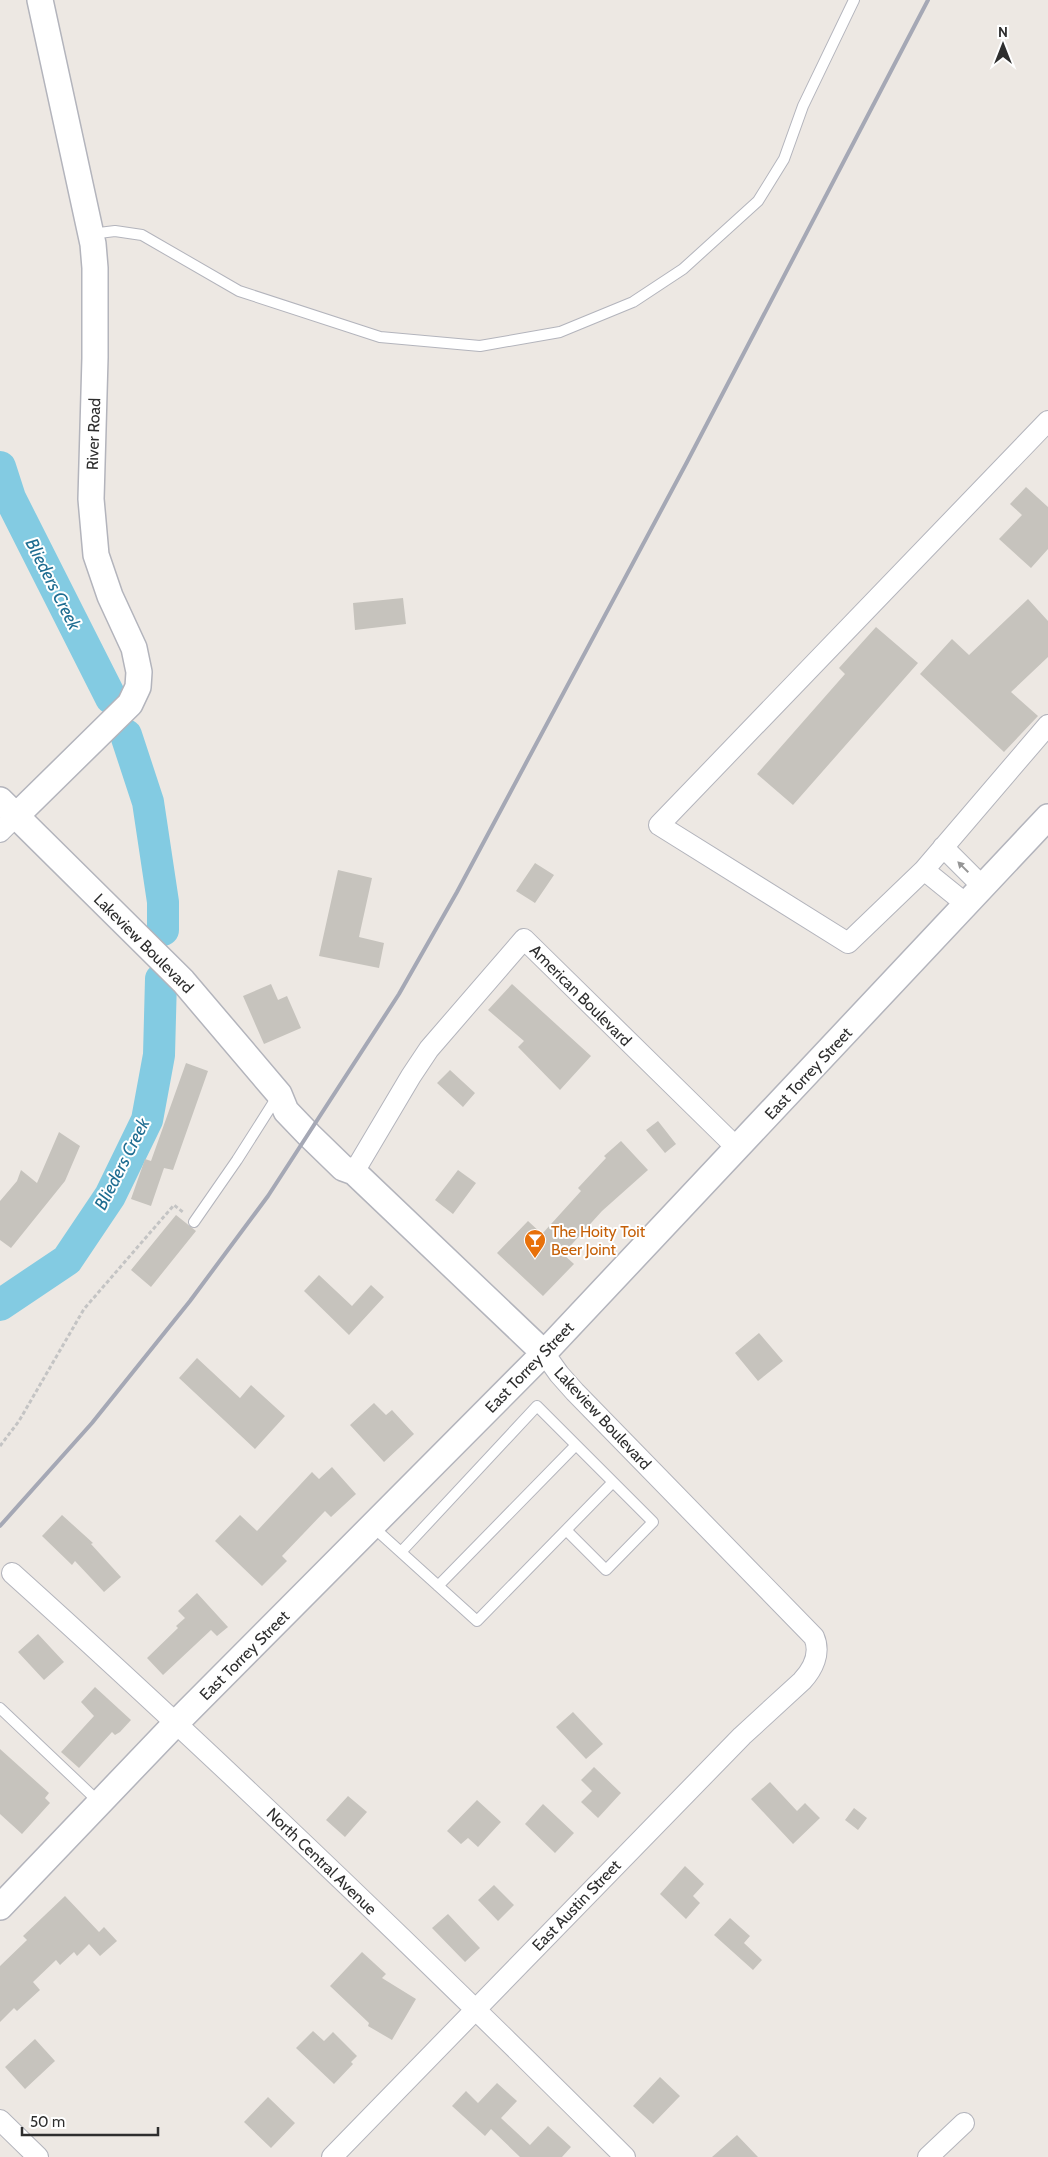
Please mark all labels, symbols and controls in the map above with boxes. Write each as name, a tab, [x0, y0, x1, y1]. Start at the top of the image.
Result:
north arrow	[978, 20, 1028, 70]
text: N	[998, 23, 1008, 41]
street label: River Road	[83, 398, 104, 470]
water label: Blieders Creek	[21, 534, 86, 635]
one-way arrow	[957, 861, 969, 873]
street label: Lakeview Boulevard	[90, 890, 197, 997]
street label: American Boulevard	[526, 941, 635, 1050]
street label: East Torrey Street	[761, 1023, 856, 1123]
water label: Blieders Creek	[90, 1113, 155, 1214]
place label: The Hoity Toit Beer Joint	[551, 1222, 646, 1259]
bar icon: The Hoity Toit Beer Joint	[523, 1228, 547, 1259]
street label: East Torrey Street	[481, 1317, 578, 1417]
street label: Lakeview Boulevard	[550, 1363, 655, 1473]
street label: East Torrey Street	[196, 1606, 294, 1704]
street label: North Central Avenue	[263, 1804, 381, 1919]
street label: East Austin Street	[528, 1855, 625, 1955]
scale bar	[22, 2104, 159, 2136]
text: 50 m	[30, 2113, 65, 2131]

